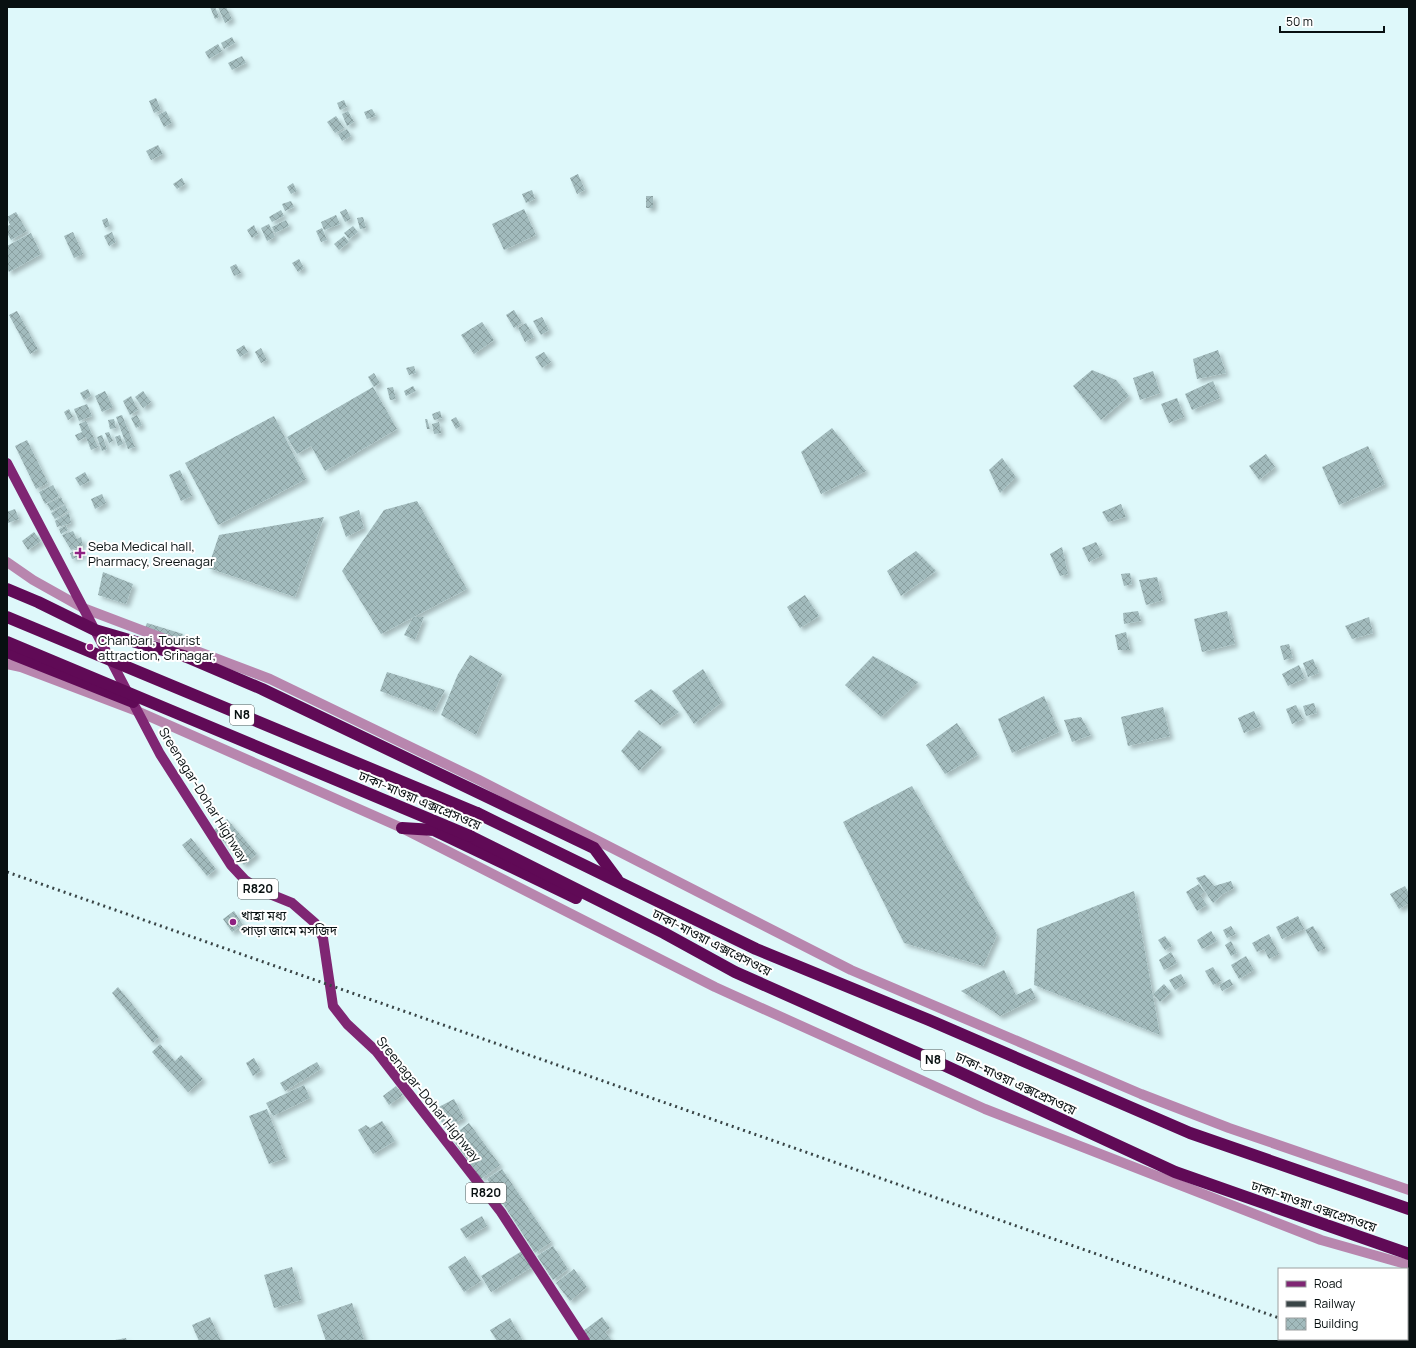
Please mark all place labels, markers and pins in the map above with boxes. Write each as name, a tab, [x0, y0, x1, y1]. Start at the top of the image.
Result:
place label: Seba Medical hall, Pharmacy, Sreenagar	[88, 537, 215, 570]
marker: Seba Medical hall, Pharmacy, Sreenagar	[75, 548, 85, 558]
place label: Chanbari, Tourist attraction, Srinagar,	[98, 631, 216, 664]
marker: Chanbari, Tourist attraction, Srinagar,	[85, 642, 95, 652]
place label: খাহ্রা মধ্য পাড়া জামে মসজিদ	[241, 906, 338, 939]
marker: খাহ্রা মধ্য পাড়া জামে মসজিদ	[228, 917, 238, 927]

